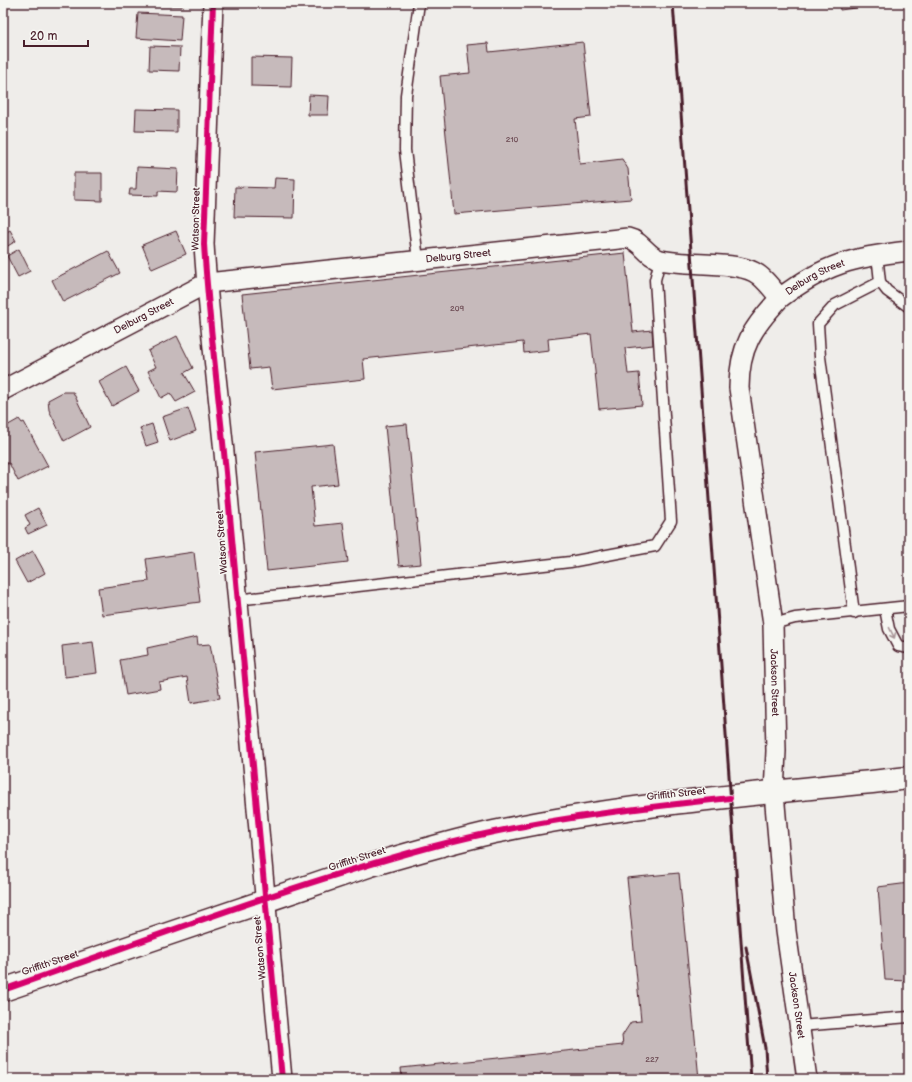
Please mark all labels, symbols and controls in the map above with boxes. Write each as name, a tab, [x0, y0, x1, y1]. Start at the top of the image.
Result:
scale bar	[24, 22, 88, 48]
text: 20 m	[30, 29, 57, 44]
house number: 210	[506, 135, 518, 144]
street label: Watson Street	[189, 187, 203, 251]
street label: Delburg Street	[425, 247, 491, 266]
street label: Delburg Street	[783, 257, 846, 298]
street label: Delburg Street	[112, 296, 176, 337]
house number: 209	[450, 304, 464, 313]
street label: Watson Street	[214, 510, 230, 574]
one-way arrow	[889, 627, 896, 639]
street label: Jackson Street	[768, 649, 781, 716]
street label: Griffith Street	[646, 785, 706, 803]
street label: Griffith Street	[327, 844, 387, 874]
street label: Watson Street	[251, 916, 269, 980]
street label: Griffith Street	[20, 948, 80, 978]
street label: Jackson Street	[786, 971, 807, 1039]
house number: 227	[645, 1055, 659, 1064]

